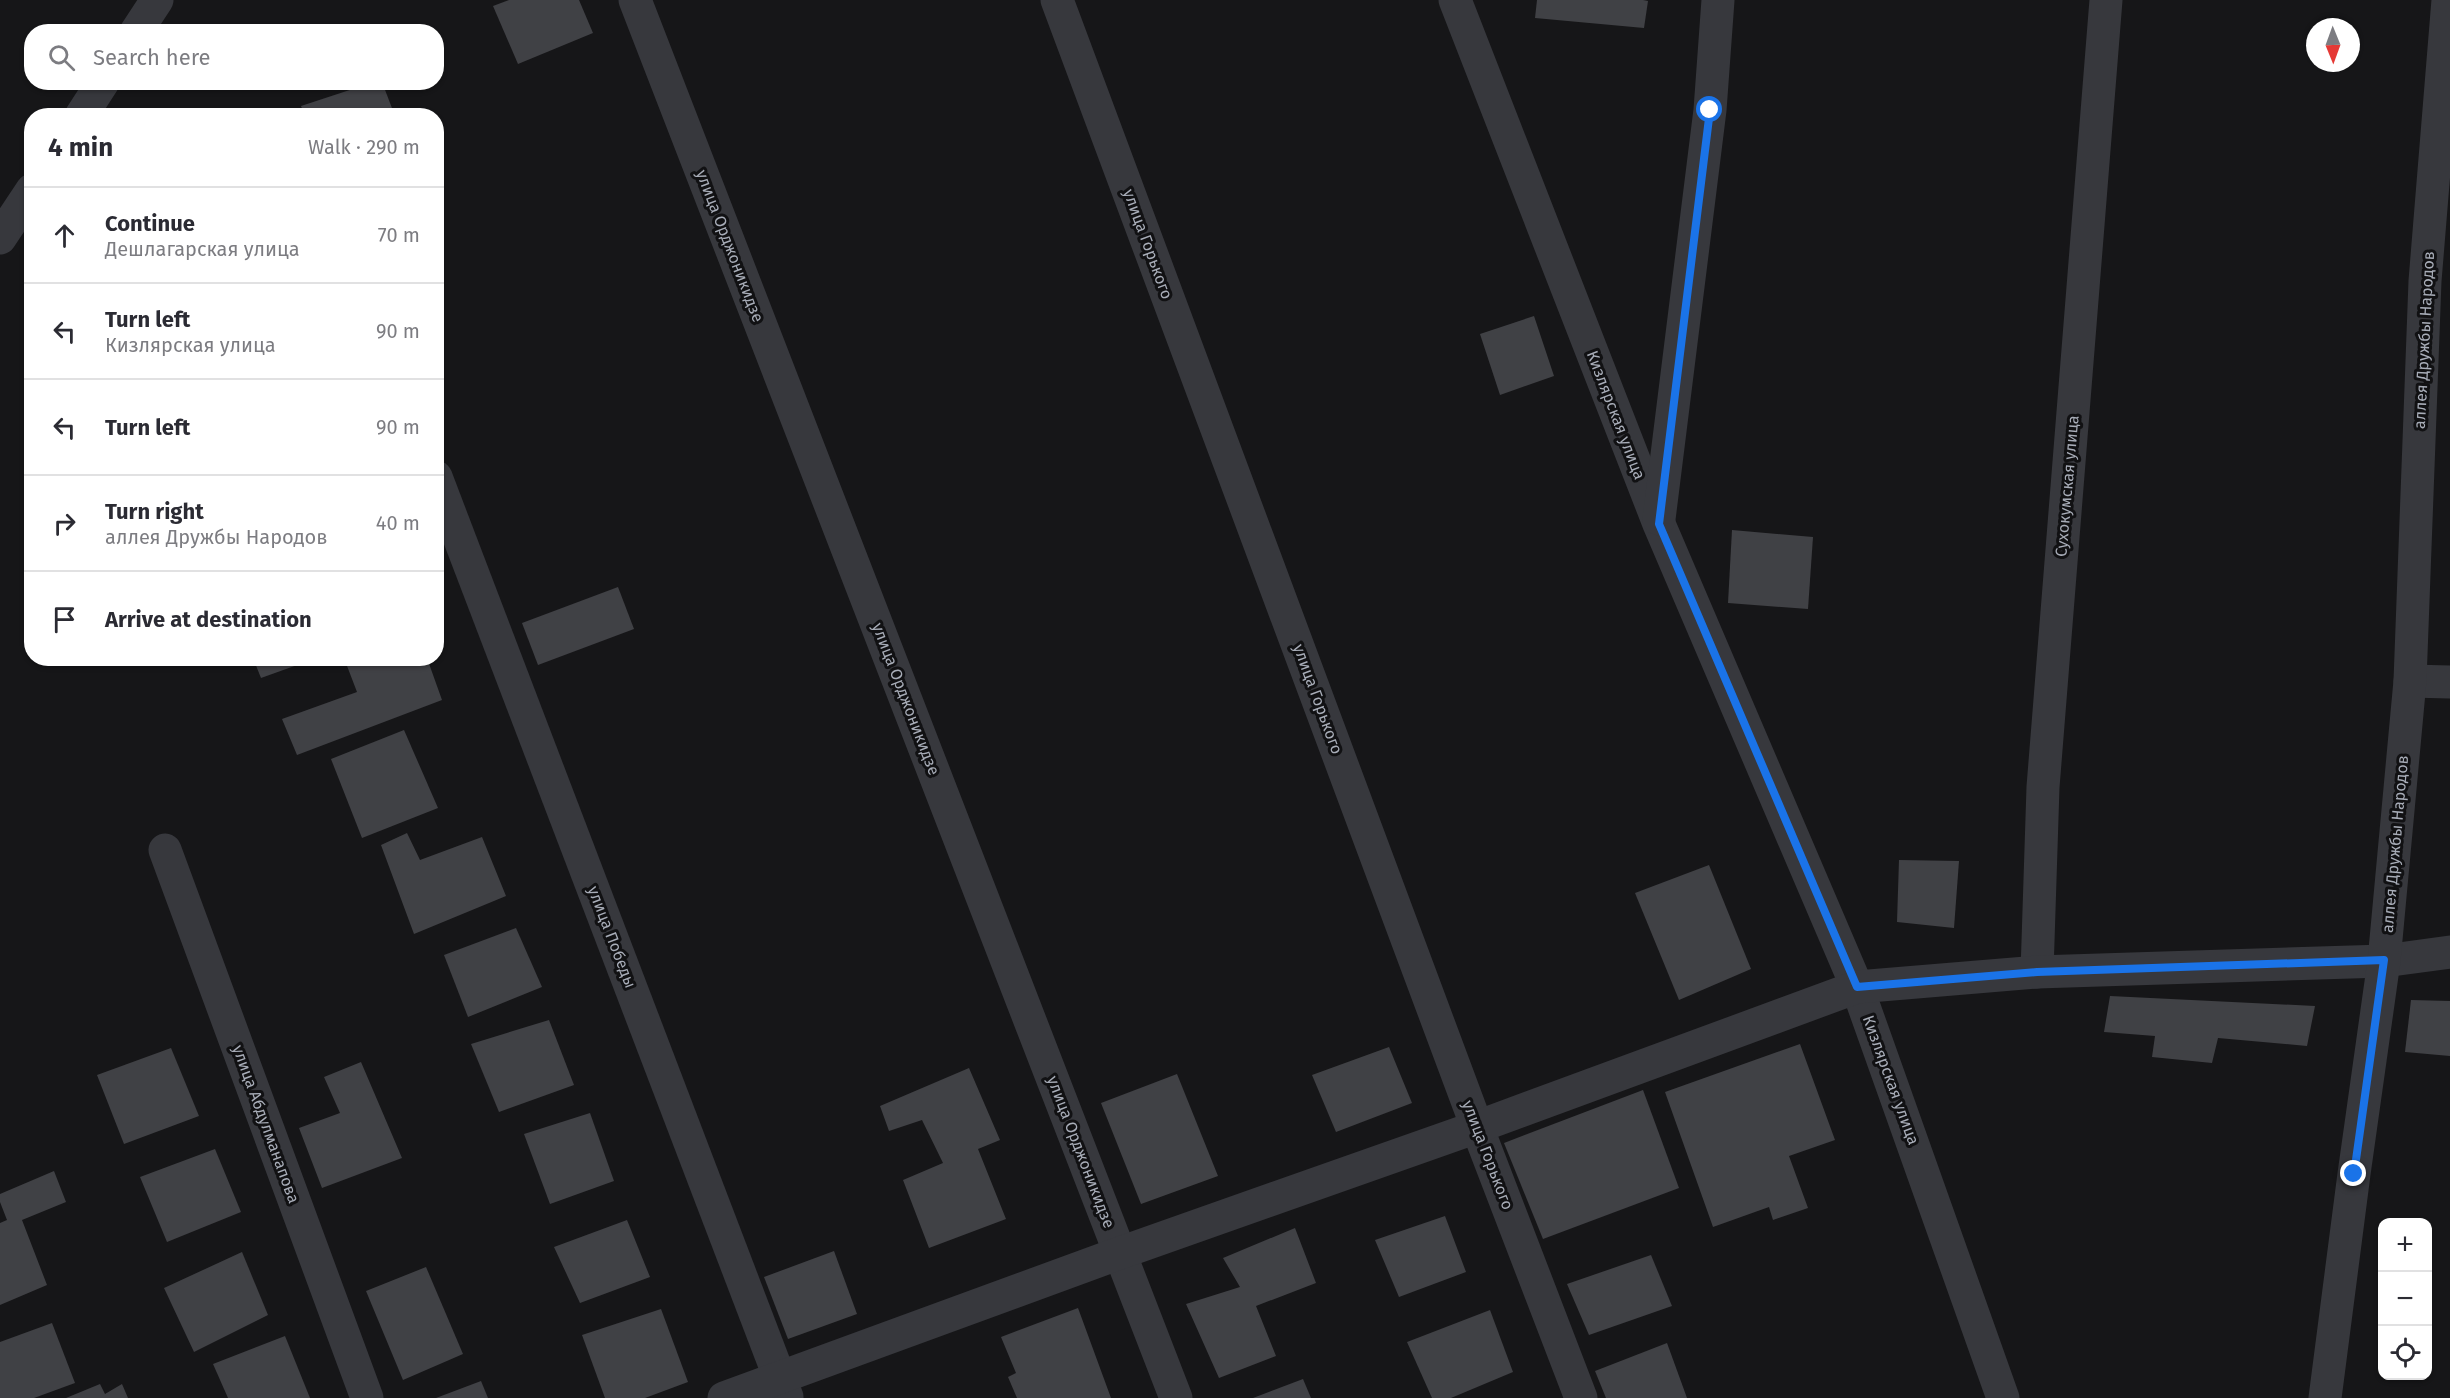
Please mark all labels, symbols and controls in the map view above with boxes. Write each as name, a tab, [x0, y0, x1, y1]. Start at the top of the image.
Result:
north arrow	[2306, 18, 2360, 72]
search box	[24, 24, 444, 90]
icon: search	[45, 41, 78, 74]
text: Search here	[93, 44, 211, 71]
route start	[1696, 96, 1722, 122]
text: 4 min	[48, 132, 113, 163]
text: Walk · 290 m	[308, 135, 420, 159]
street label: улица Орджоникидзе	[692, 167, 768, 325]
street label: улица Горького	[1119, 186, 1177, 302]
text: Continue	[105, 210, 195, 237]
icon: ahead	[48, 219, 81, 252]
text: 70 m	[378, 223, 420, 247]
text: Дешлагарская улица	[105, 237, 300, 261]
street label: аллея Дружбы Народов	[2410, 251, 2438, 429]
text: Turn left	[105, 306, 190, 333]
icon: left	[48, 315, 81, 348]
text: 90 m	[376, 319, 420, 343]
text: Кизлярская улица	[105, 333, 276, 357]
street label: Кизлярская улица	[1583, 348, 1649, 482]
icon: left	[48, 411, 81, 444]
text: Turn left	[105, 414, 190, 441]
street label: Сухокумская улица	[2051, 414, 2083, 558]
text: 90 m	[376, 415, 420, 439]
text: Turn right	[105, 498, 204, 525]
icon: right	[48, 507, 81, 540]
text: 40 m	[376, 511, 420, 535]
text: аллея Дружбы Народов	[105, 525, 328, 549]
icon: arrive	[48, 603, 81, 636]
text: Arrive at destination	[105, 606, 312, 633]
street label: улица Орджоникидзе	[868, 620, 944, 778]
street label: улица Горького	[1289, 641, 1347, 757]
street label: аллея Дружбы Народов	[2378, 754, 2412, 934]
street label: улица Победы	[584, 883, 640, 991]
street label: Кизлярская улица	[1859, 1013, 1923, 1147]
street label: улица Абдулманапова	[229, 1042, 303, 1206]
street label: улица Орджоникидзе	[1043, 1073, 1119, 1231]
street label: улица Горького	[1458, 1098, 1518, 1212]
route end	[2340, 1160, 2366, 1186]
map controls	[2378, 1218, 2432, 1380]
button: +	[2378, 1218, 2432, 1272]
button: −	[2378, 1272, 2432, 1326]
button: locate	[2378, 1326, 2432, 1380]

